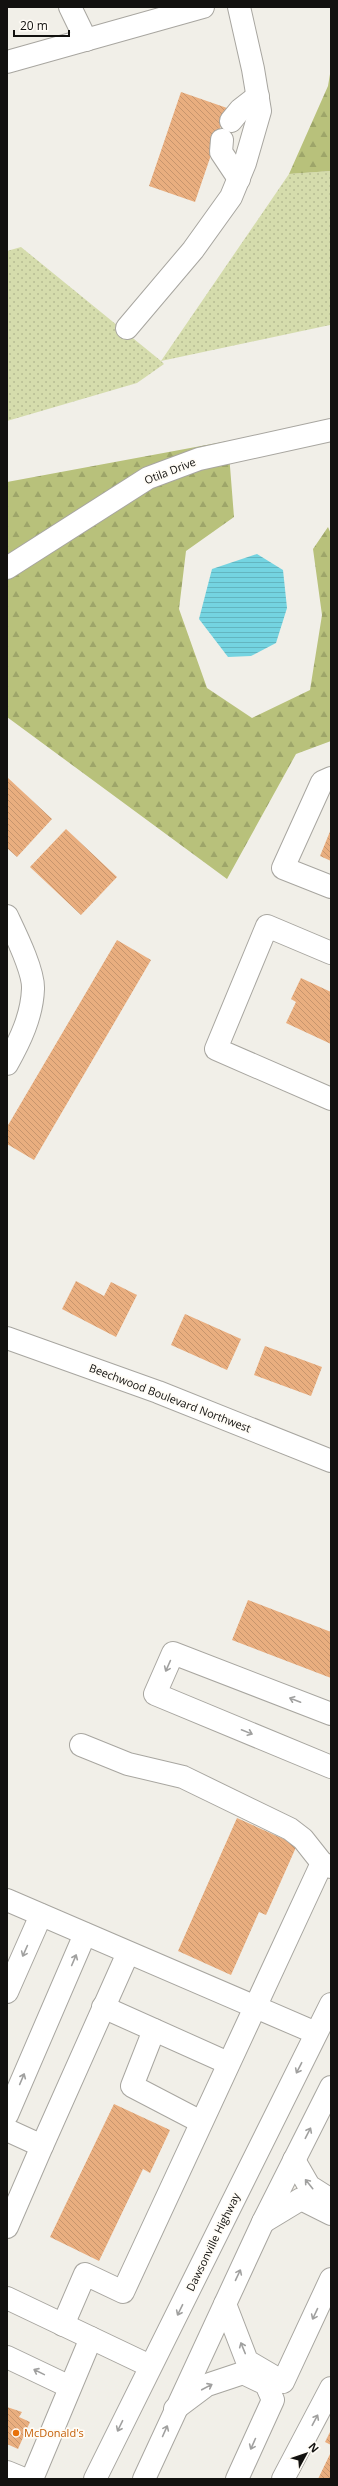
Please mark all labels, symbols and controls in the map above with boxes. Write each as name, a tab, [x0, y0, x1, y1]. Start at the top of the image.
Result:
scale bar	[14, 12, 69, 38]
text: 20 m	[20, 17, 48, 34]
street label: Otila Drive	[142, 454, 198, 487]
street label: Beechwood Boulevard Northwest	[87, 1360, 253, 1435]
one-way arrow	[163, 1660, 171, 1672]
one-way arrow	[289, 1695, 301, 1703]
one-way arrow	[241, 1729, 253, 1736]
one-way arrow	[21, 1944, 28, 1956]
one-way arrow	[71, 1954, 78, 1966]
one-way arrow	[295, 2062, 302, 2074]
one-way arrow	[19, 2074, 27, 2086]
one-way arrow	[305, 2127, 312, 2139]
one-way arrow	[304, 2179, 313, 2189]
street label: Dawsonville Highway	[182, 2190, 243, 2294]
one-way arrow	[235, 2269, 242, 2281]
one-way arrow	[176, 2304, 183, 2316]
one-way arrow	[311, 2308, 318, 2320]
one-way arrow	[238, 2343, 246, 2355]
one-way arrow	[33, 2368, 45, 2375]
one-way arrow	[201, 2382, 213, 2390]
one-way arrow	[311, 2414, 319, 2426]
one-way arrow	[116, 2420, 123, 2432]
place label: McDonald's	[24, 2425, 84, 2440]
one-way arrow	[162, 2425, 169, 2437]
marker: McDonald's	[11, 2428, 21, 2438]
north arrow	[286, 2434, 326, 2474]
one-way arrow	[249, 2438, 256, 2450]
text: N	[305, 2439, 323, 2456]

